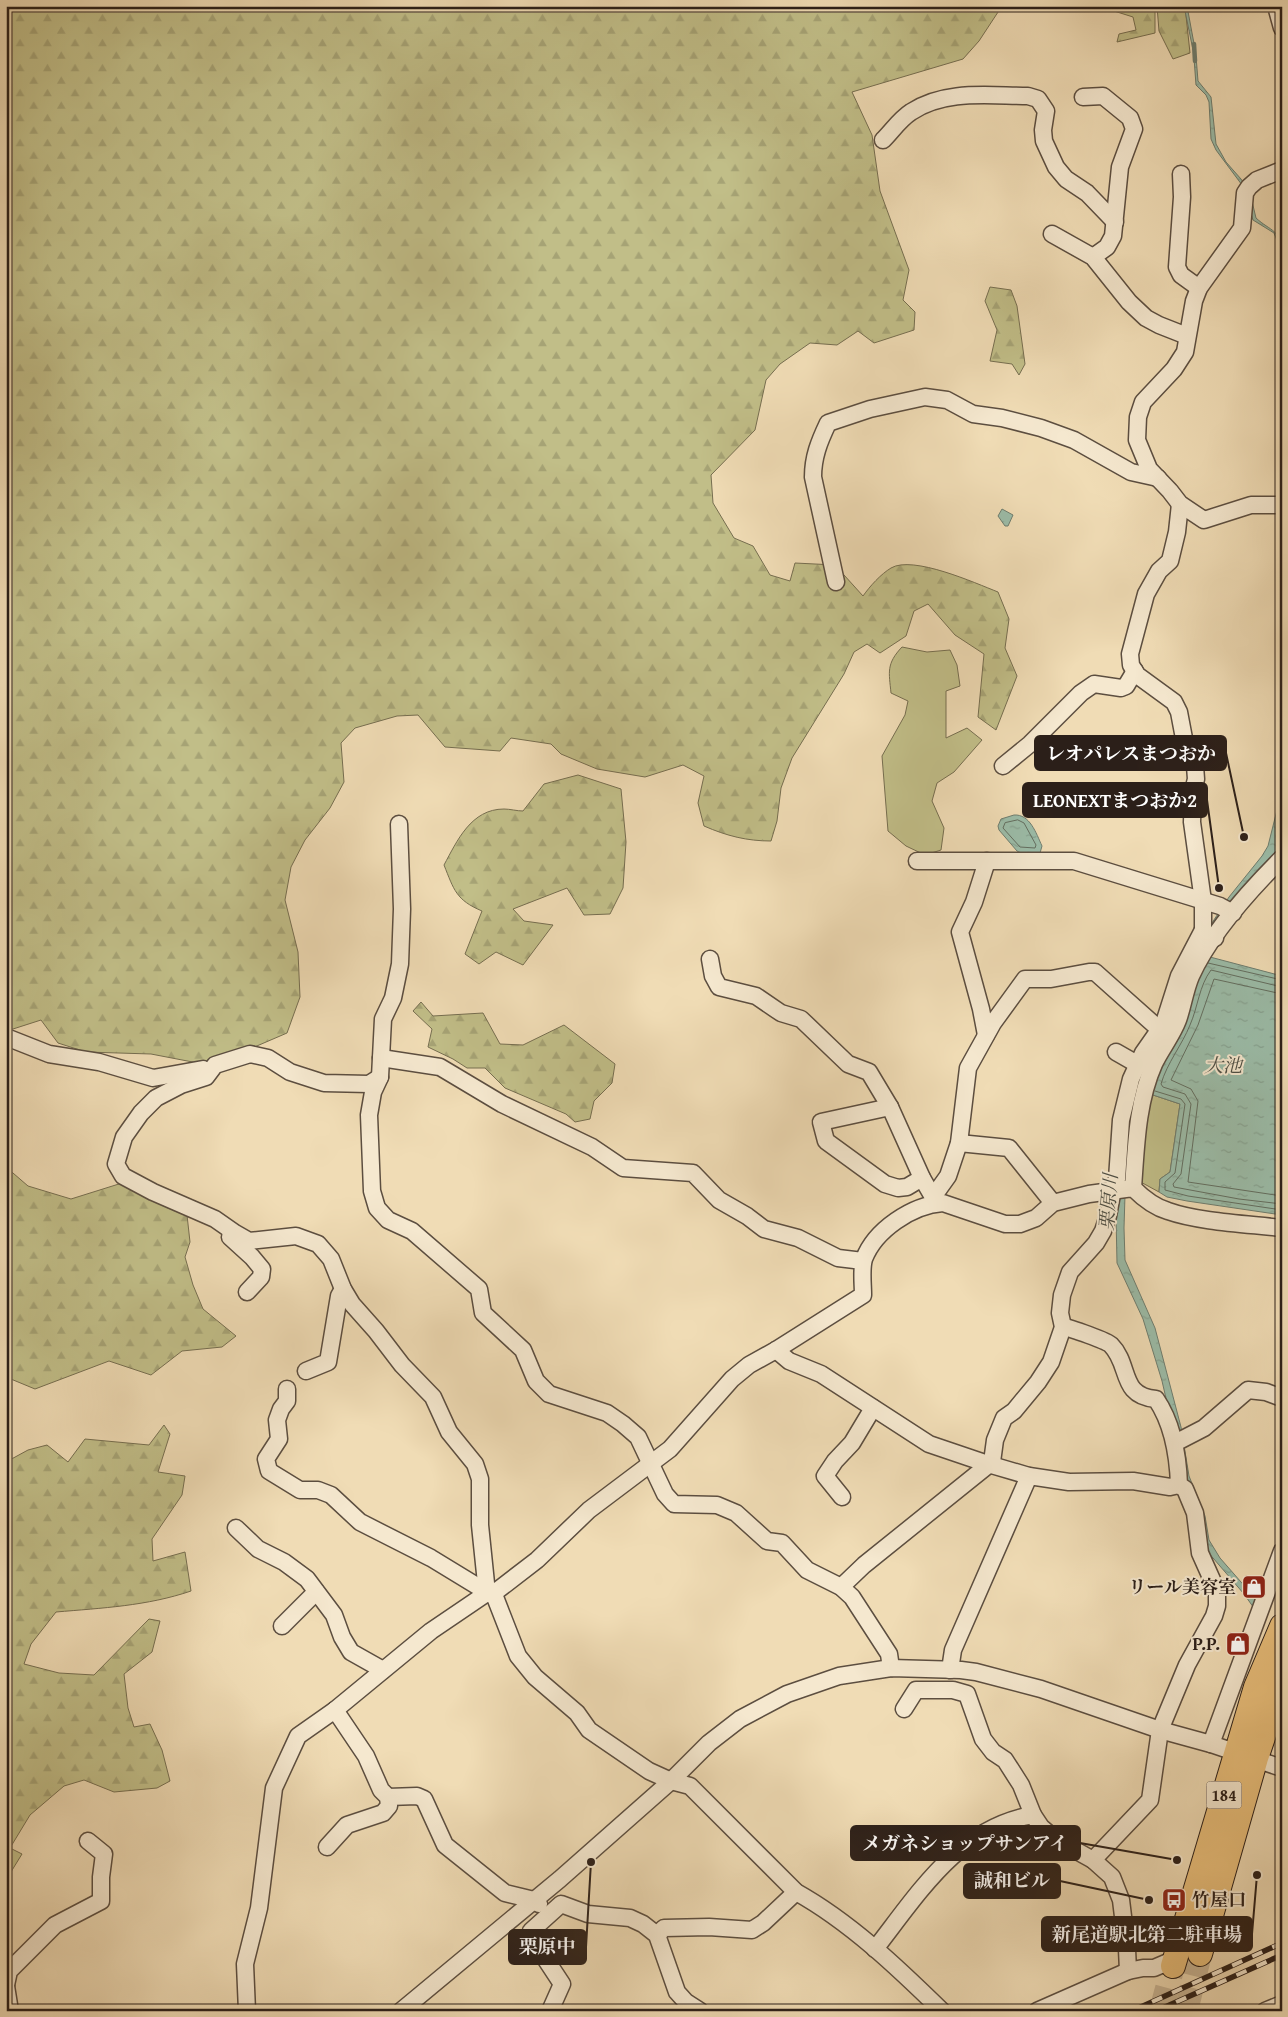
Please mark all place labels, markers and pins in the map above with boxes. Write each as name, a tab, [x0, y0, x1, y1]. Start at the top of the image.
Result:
callout: レオパレスまつおか	[1035, 736, 1226, 770]
callout: LEONEXTまつおか2	[1023, 783, 1207, 817]
place label: リール美容室	[1128, 1573, 1236, 1600]
shop icon: リール美容室	[1241, 1574, 1267, 1600]
place label: P.P.	[1192, 1630, 1220, 1657]
shop icon: P.P.	[1225, 1631, 1251, 1657]
callout: メガネショップサンアイ	[851, 1826, 1080, 1860]
callout: 誠和ビル	[964, 1864, 1060, 1898]
place label: 竹屋口	[1192, 1886, 1246, 1913]
bus stop icon: 竹屋口	[1161, 1887, 1187, 1913]
callout: 新尾道駅北第二駐車場	[1042, 1917, 1252, 1951]
callout: 栗原中	[509, 1930, 586, 1964]

